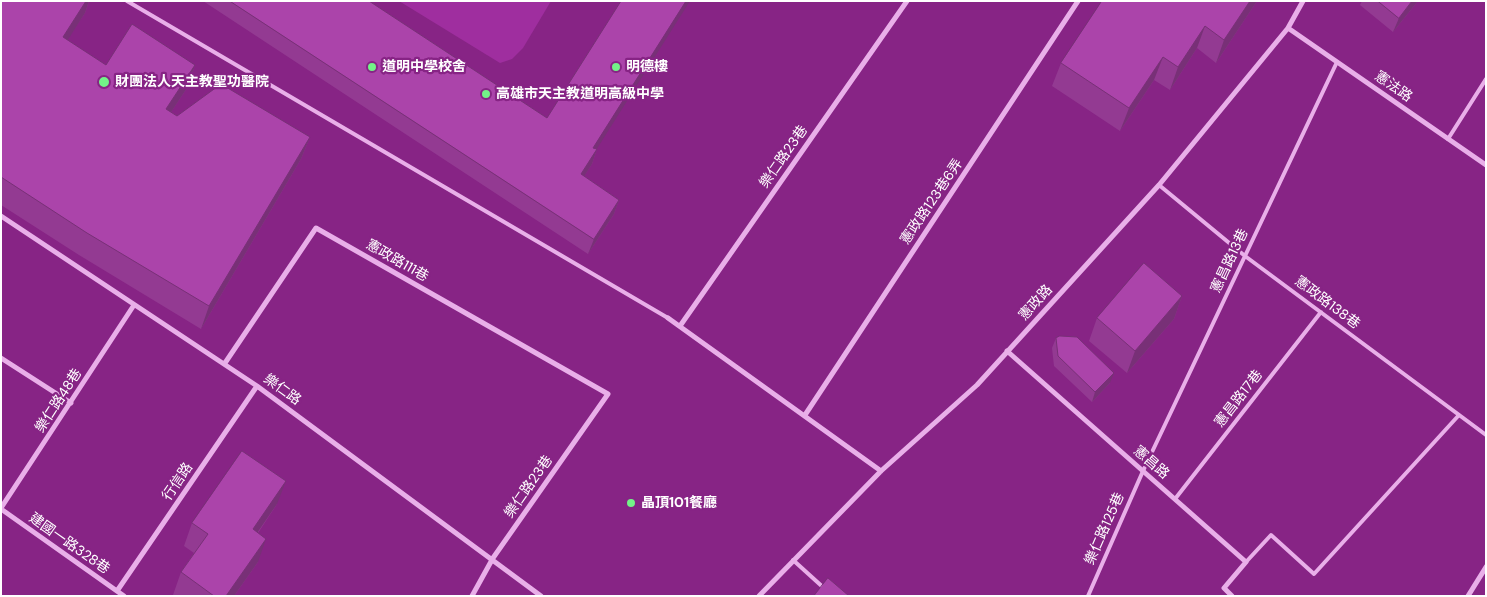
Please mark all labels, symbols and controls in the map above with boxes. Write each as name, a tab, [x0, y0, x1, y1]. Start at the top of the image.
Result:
place label: 道明中學校舍	[382, 59, 466, 75]
place label: 明德樓	[626, 59, 668, 75]
marker: 道明中學校舍	[366, 61, 378, 73]
marker: 明德樓	[610, 61, 622, 73]
street label: 憲法路	[1371, 68, 1415, 106]
place label: 財團法人天主教聖功醫院	[115, 74, 269, 90]
marker: 財團法人天主教聖功醫院	[97, 75, 111, 89]
place label: 高雄市天主教道明高級中學	[496, 86, 664, 102]
marker: 高雄市天主教道明高級中學	[480, 88, 492, 100]
street label: 樂仁路23巷	[756, 123, 812, 191]
street label: 憲政路123巷6弄	[897, 156, 967, 248]
street label: 憲昌路13巷	[1208, 226, 1252, 296]
street label: 憲政路111巷	[363, 236, 431, 286]
street label: 憲政路138巷	[1291, 273, 1363, 333]
street label: 憲政路	[1016, 282, 1056, 324]
street label: 樂仁路48巷	[32, 366, 86, 436]
street label: 憲昌路17巷	[1211, 367, 1267, 431]
street label: 樂仁路	[260, 371, 304, 409]
street label: 憲昌路	[1130, 443, 1172, 483]
street label: 樂仁路23巷	[501, 453, 557, 521]
street label: 行信路	[159, 460, 197, 504]
street label: 樂仁路125巷	[1082, 490, 1128, 568]
place label: 晶頂101餐廳	[641, 495, 717, 511]
marker: 晶頂101餐廳	[625, 497, 637, 509]
street label: 建國一路328巷	[25, 510, 113, 578]

